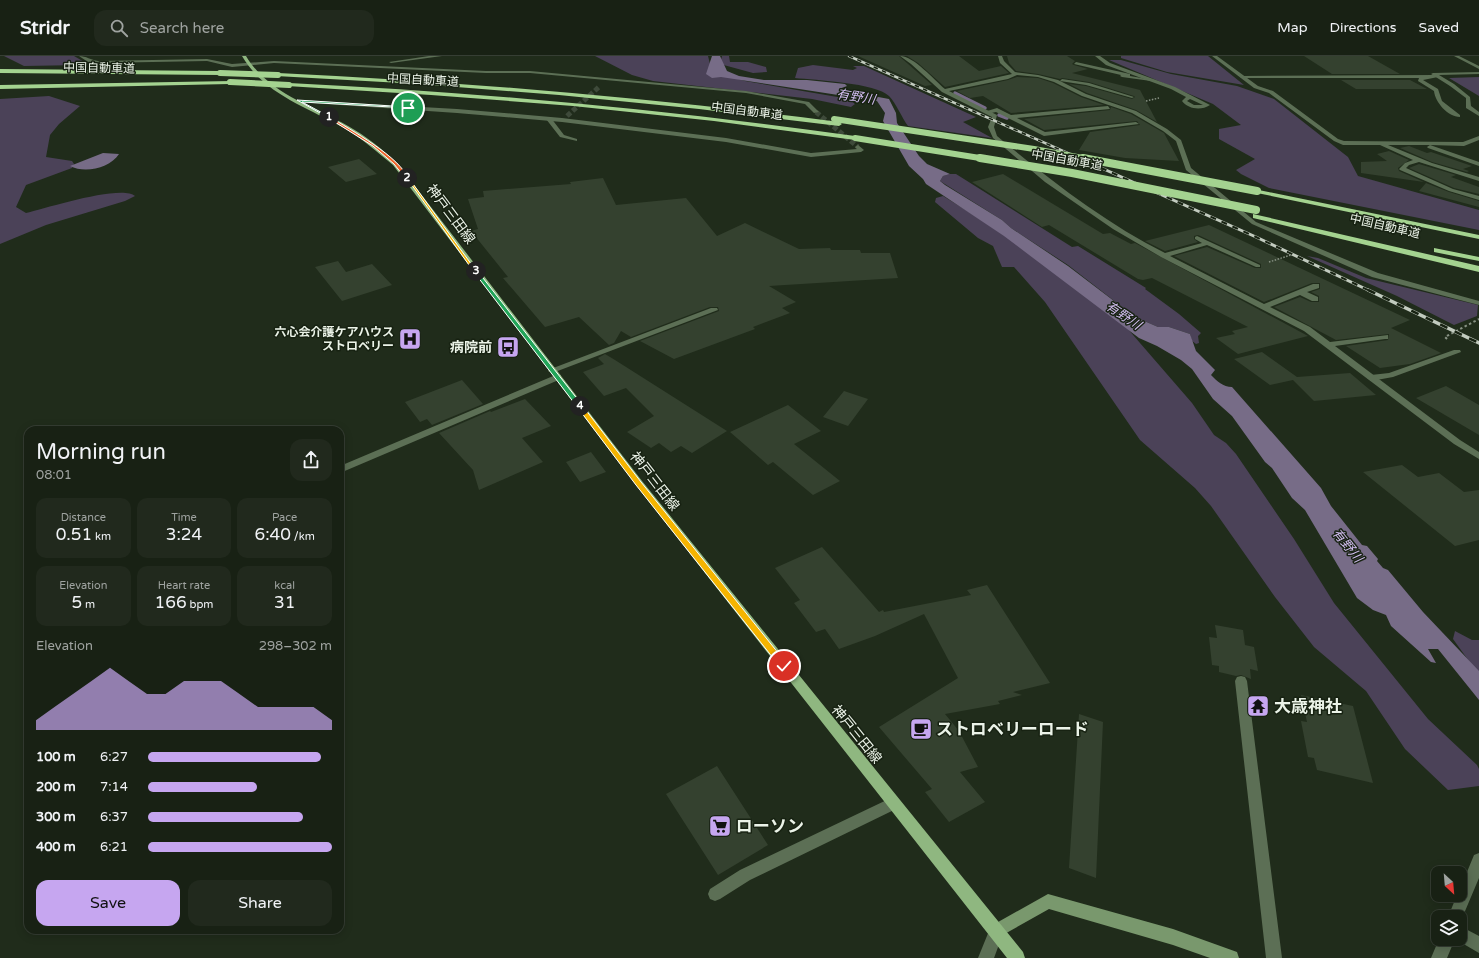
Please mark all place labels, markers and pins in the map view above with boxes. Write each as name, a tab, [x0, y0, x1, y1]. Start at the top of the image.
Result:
pin	[391, 91, 425, 125]
pin: 1	[319, 107, 339, 127]
pin: 2	[397, 168, 417, 188]
pin: 3	[466, 261, 486, 281]
place label: 六心会介護ケアハウス ストロベリー	[274, 325, 394, 353]
hospital icon: 六心会介護ケアハウス ストロベリー	[397, 326, 423, 352]
bus stop icon: 病院前	[495, 334, 521, 360]
place label: 病院前	[450, 339, 492, 356]
pin: 4	[570, 396, 590, 416]
pin	[767, 649, 801, 683]
temple icon: 大歳神社	[1245, 693, 1271, 719]
place label: 大歳神社	[1274, 696, 1342, 717]
cafe icon: ストロベリーロード	[908, 716, 934, 742]
place label: ストロベリーロード	[936, 719, 1089, 740]
supermarket icon: ローソン	[707, 813, 733, 839]
place label: ローソン	[736, 816, 804, 837]

